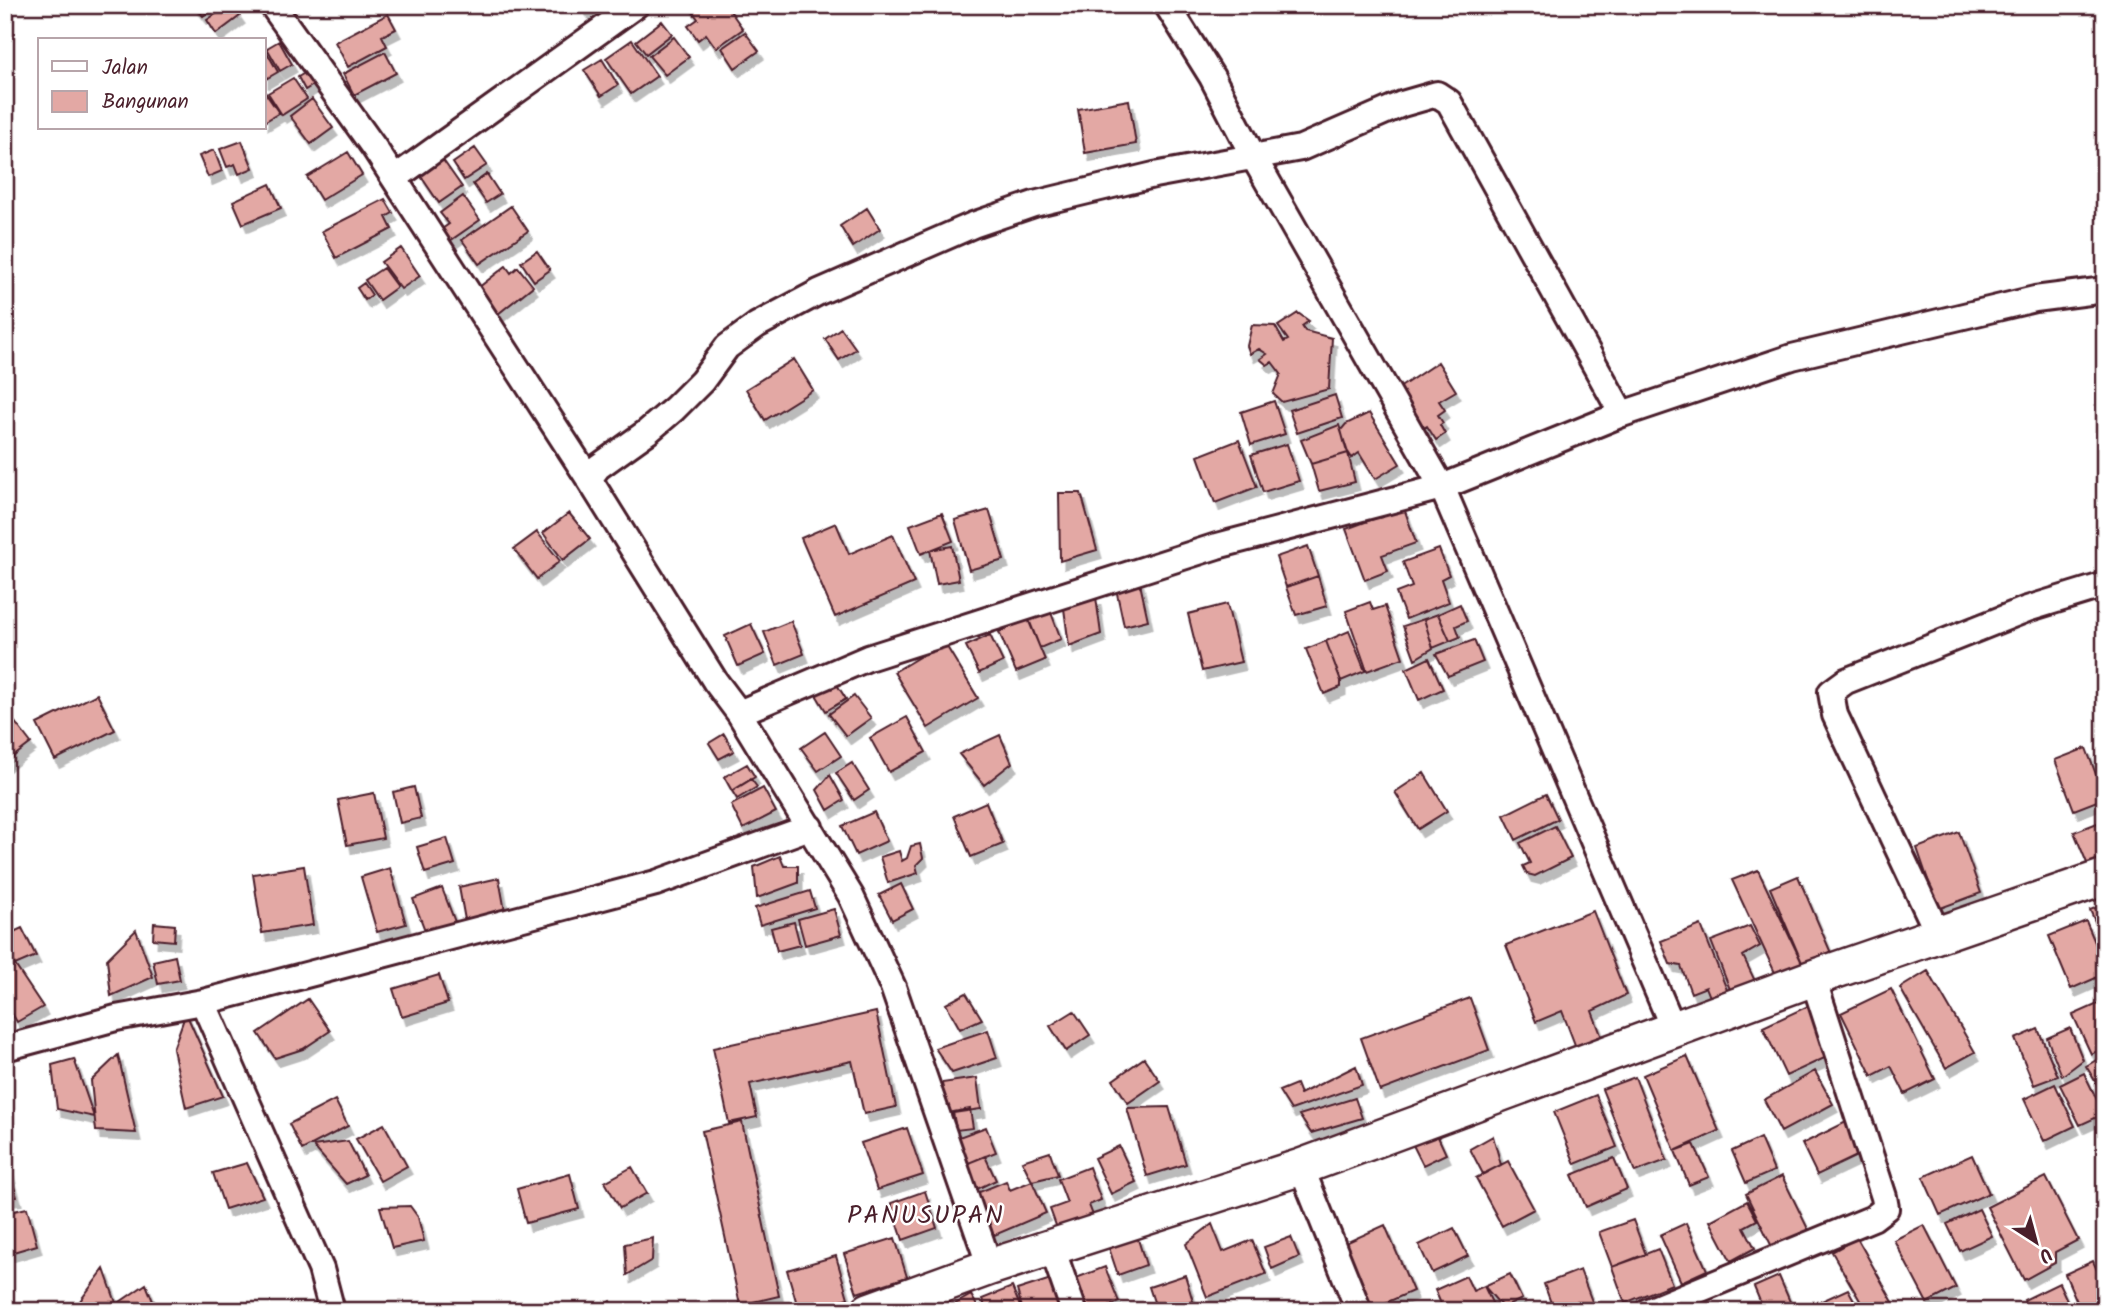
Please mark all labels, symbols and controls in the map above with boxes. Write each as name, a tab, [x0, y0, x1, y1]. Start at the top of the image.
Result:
legend	[38, 38, 266, 130]
text: Jalan	[102, 52, 148, 85]
text: Bangunan	[102, 86, 189, 119]
district label: PANUSUPAN	[847, 1195, 1005, 1237]
north arrow	[2002, 1208, 2072, 1278]
text: U	[2031, 1239, 2058, 1270]

